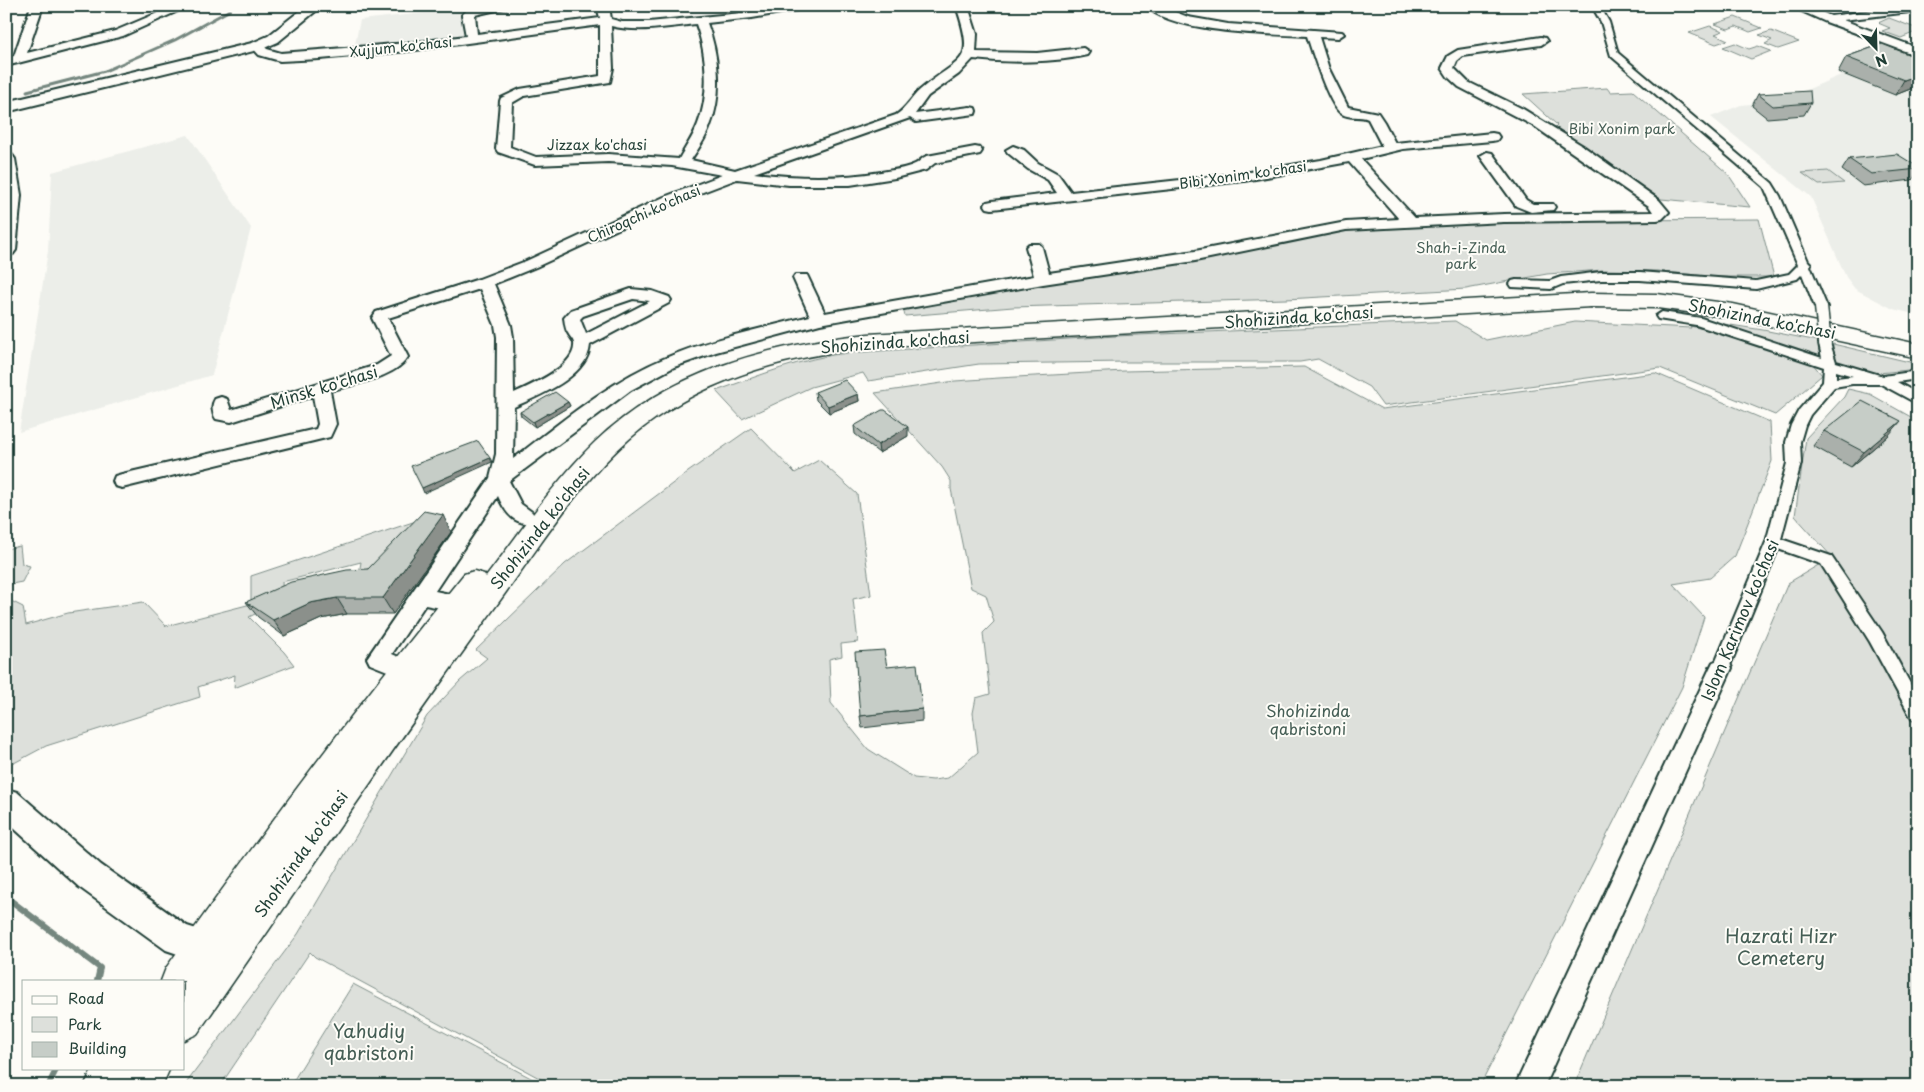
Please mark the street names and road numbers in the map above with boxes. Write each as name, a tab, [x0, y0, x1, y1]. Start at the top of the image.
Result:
street label: Xujjum ko'chasi	[349, 31, 453, 62]
street label: Jizzax ko'chasi	[547, 134, 647, 155]
street label: Bibi Xonim ko'chasi	[1178, 155, 1308, 194]
street label: Chiroqchi ko'chasi	[584, 179, 704, 248]
street label: Shohizinda ko'chasi	[1686, 292, 1838, 344]
street label: Shohizinda ko'chasi	[1223, 299, 1375, 333]
street label: Shohizinda ko'chasi	[819, 324, 971, 358]
street label: Minsk ko'chasi	[267, 358, 380, 414]
street label: Shohizinda ko'chasi	[484, 461, 595, 594]
street label: Islom Karimov ko'chasi	[1694, 535, 1784, 704]
street label: Shohizinda ko'chasi	[247, 785, 353, 922]

